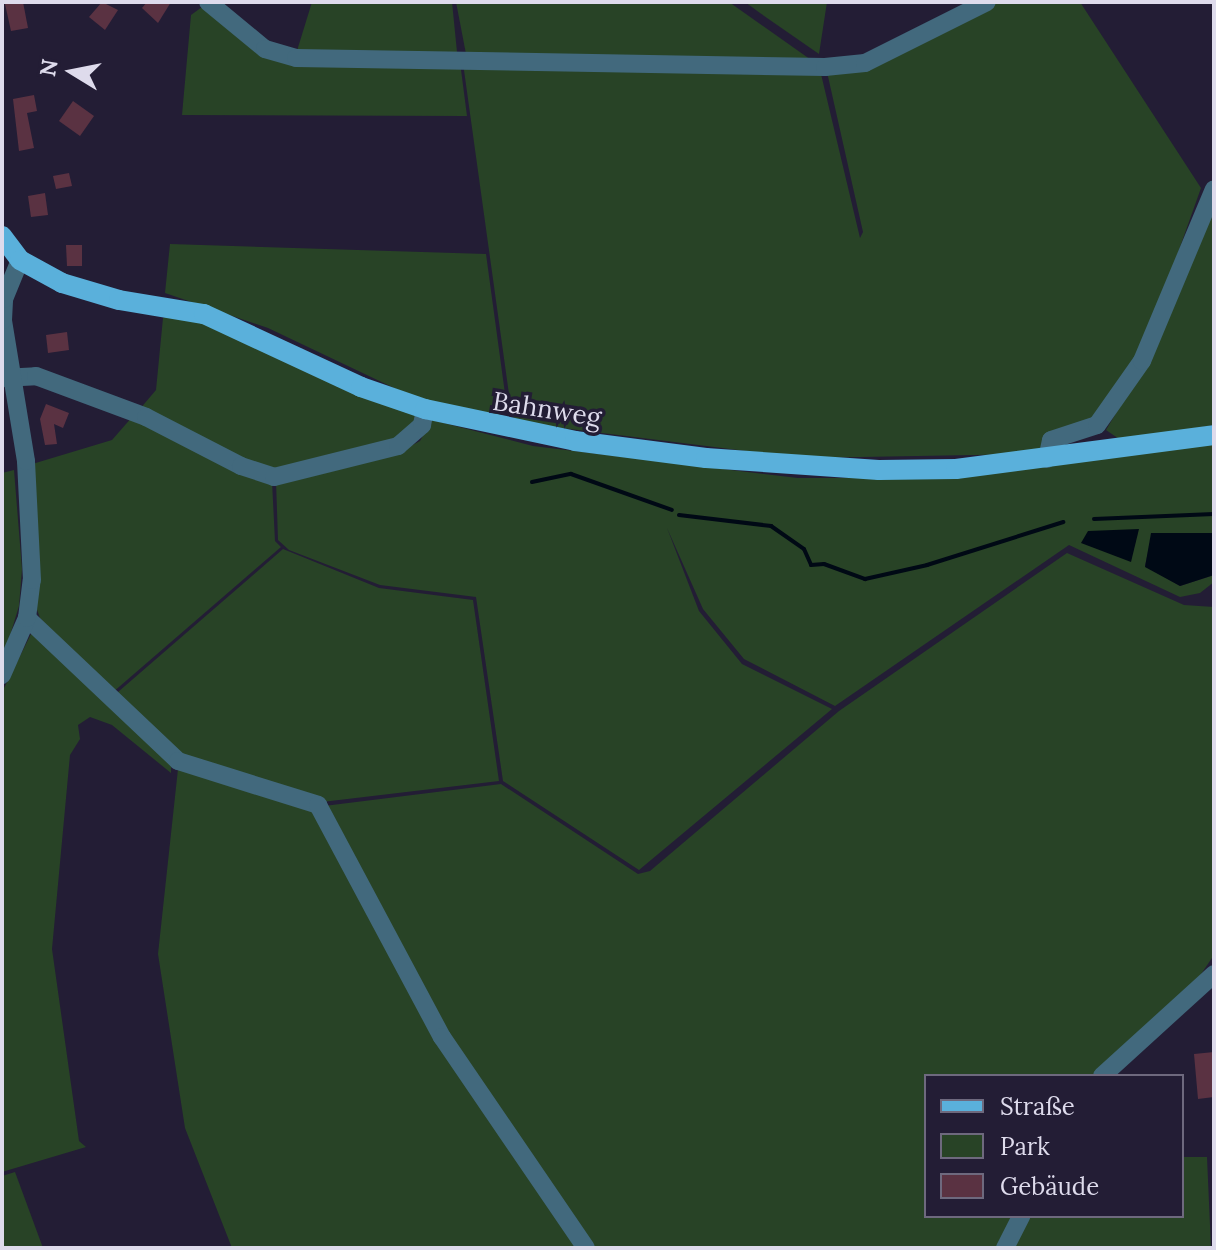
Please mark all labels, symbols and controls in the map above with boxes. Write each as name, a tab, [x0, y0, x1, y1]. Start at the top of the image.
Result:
north arrow	[32, 32, 112, 112]
text: N	[33, 57, 64, 79]
street label: Bahnweg	[490, 385, 604, 433]
legend	[924, 1074, 1184, 1218]
text: Straße	[1000, 1091, 1075, 1122]
text: Park	[1000, 1131, 1050, 1162]
text: Gebäude	[1000, 1171, 1099, 1202]

